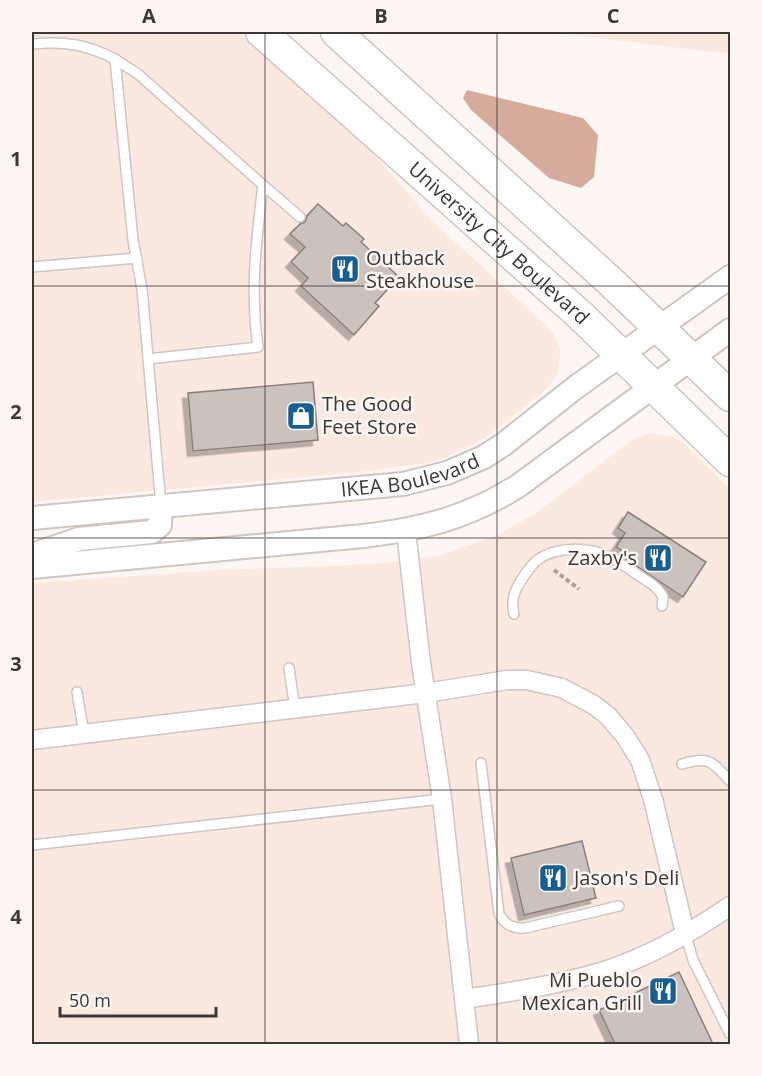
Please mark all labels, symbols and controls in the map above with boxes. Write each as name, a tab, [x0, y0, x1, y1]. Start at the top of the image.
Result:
text: A	[142, 2, 156, 29]
text: B	[374, 2, 388, 29]
text: C	[607, 2, 620, 29]
text: 1	[10, 145, 22, 172]
street label: University City Boulevard	[403, 155, 596, 330]
place label: Outback Steakhouse	[366, 244, 474, 294]
restaurant icon: Outback Steakhouse	[329, 253, 361, 285]
place label: The Good Feet Store	[322, 390, 417, 440]
text: 2	[10, 398, 22, 425]
shop icon: The Good Feet Store	[285, 400, 317, 432]
street label: IKEA Boulevard	[339, 447, 483, 503]
restaurant icon: Zaxby's	[642, 542, 674, 574]
place label: Zaxby's	[568, 544, 637, 571]
text: 3	[10, 650, 22, 677]
restaurant icon: Jason's Deli	[537, 862, 569, 894]
place label: Jason's Deli	[572, 864, 679, 891]
text: 4	[10, 903, 22, 930]
place label: Mi Pueblo Mexican Grill	[521, 966, 642, 1016]
restaurant icon: Mi Pueblo Mexican Grill	[647, 975, 679, 1007]
scale bar	[60, 980, 216, 1018]
text: 50 m	[69, 988, 111, 1012]

